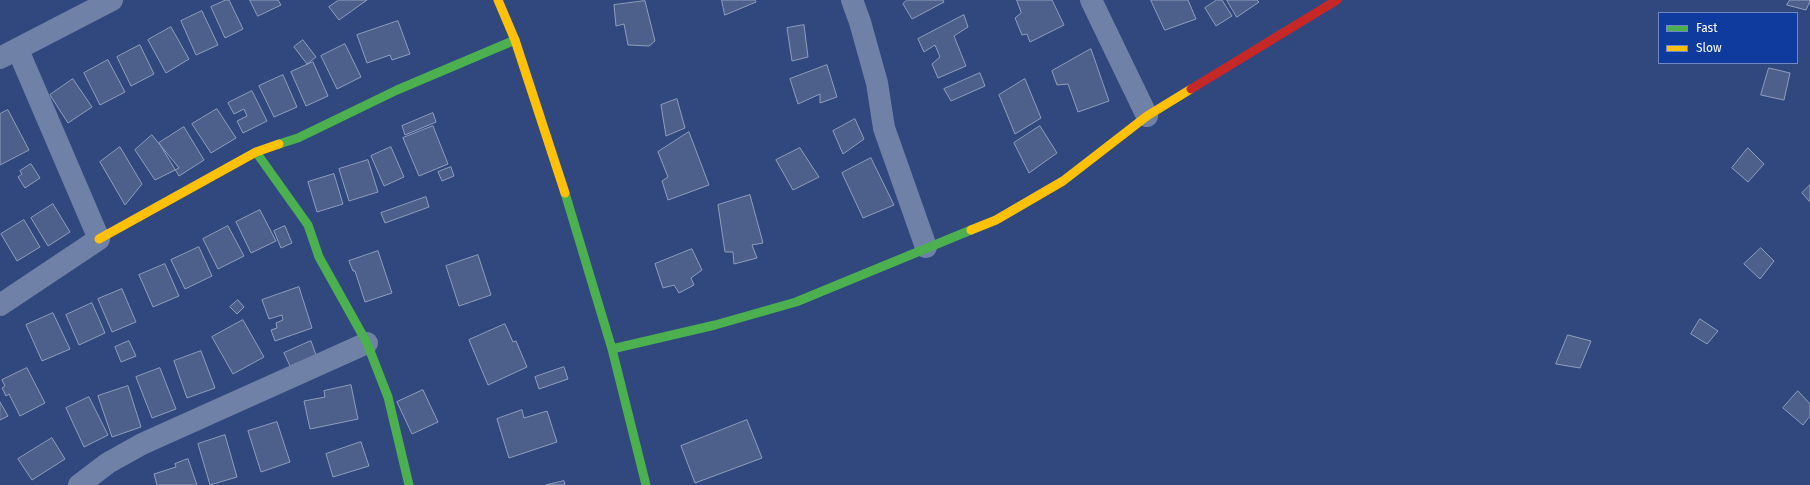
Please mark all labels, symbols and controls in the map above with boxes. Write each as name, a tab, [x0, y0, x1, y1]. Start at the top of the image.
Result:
legend	[1658, 12, 1798, 64]
text: Fast	[1696, 21, 1718, 35]
text: Slow	[1696, 41, 1722, 55]

